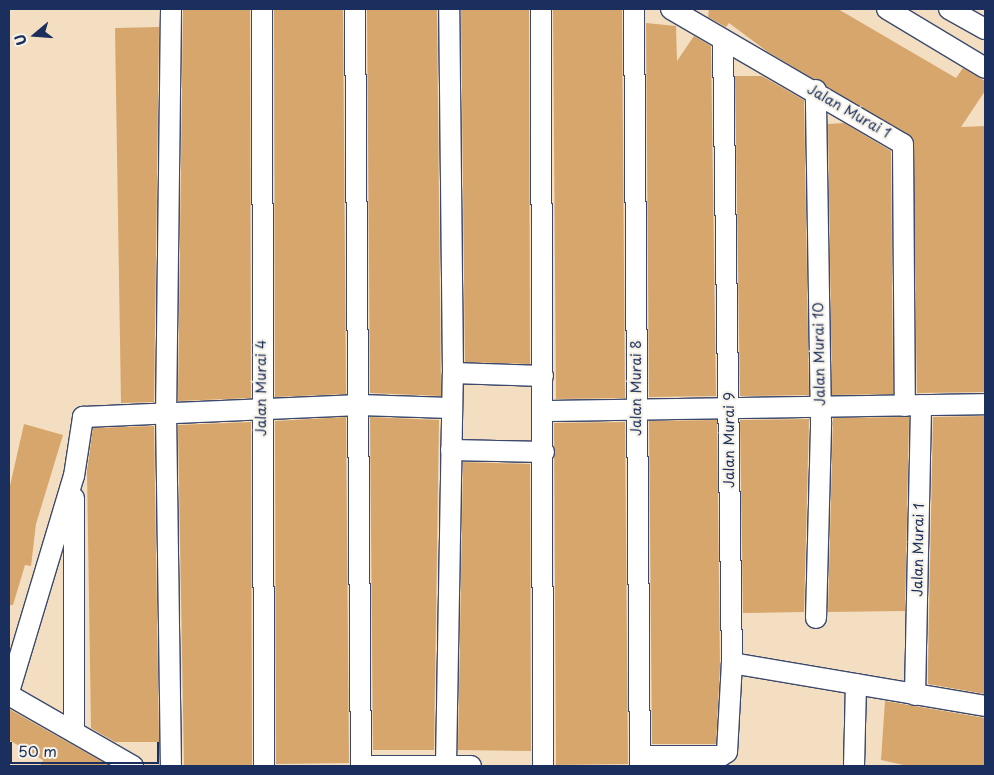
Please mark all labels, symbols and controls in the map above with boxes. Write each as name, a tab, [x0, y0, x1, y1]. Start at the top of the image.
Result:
north arrow	[10, 10, 60, 60]
text: U	[9, 31, 32, 48]
street label: Jalan Murai 1	[804, 80, 894, 142]
street label: Jalan Murai 10	[810, 302, 828, 406]
street label: Jalan Murai 4	[253, 340, 269, 436]
street label: Jalan Murai 8	[628, 340, 644, 436]
street label: Jalan Murai 9	[721, 392, 737, 488]
street label: Jalan Murai 1	[909, 503, 927, 597]
scale bar	[12, 732, 161, 764]
text: 50 m	[18, 739, 57, 762]

